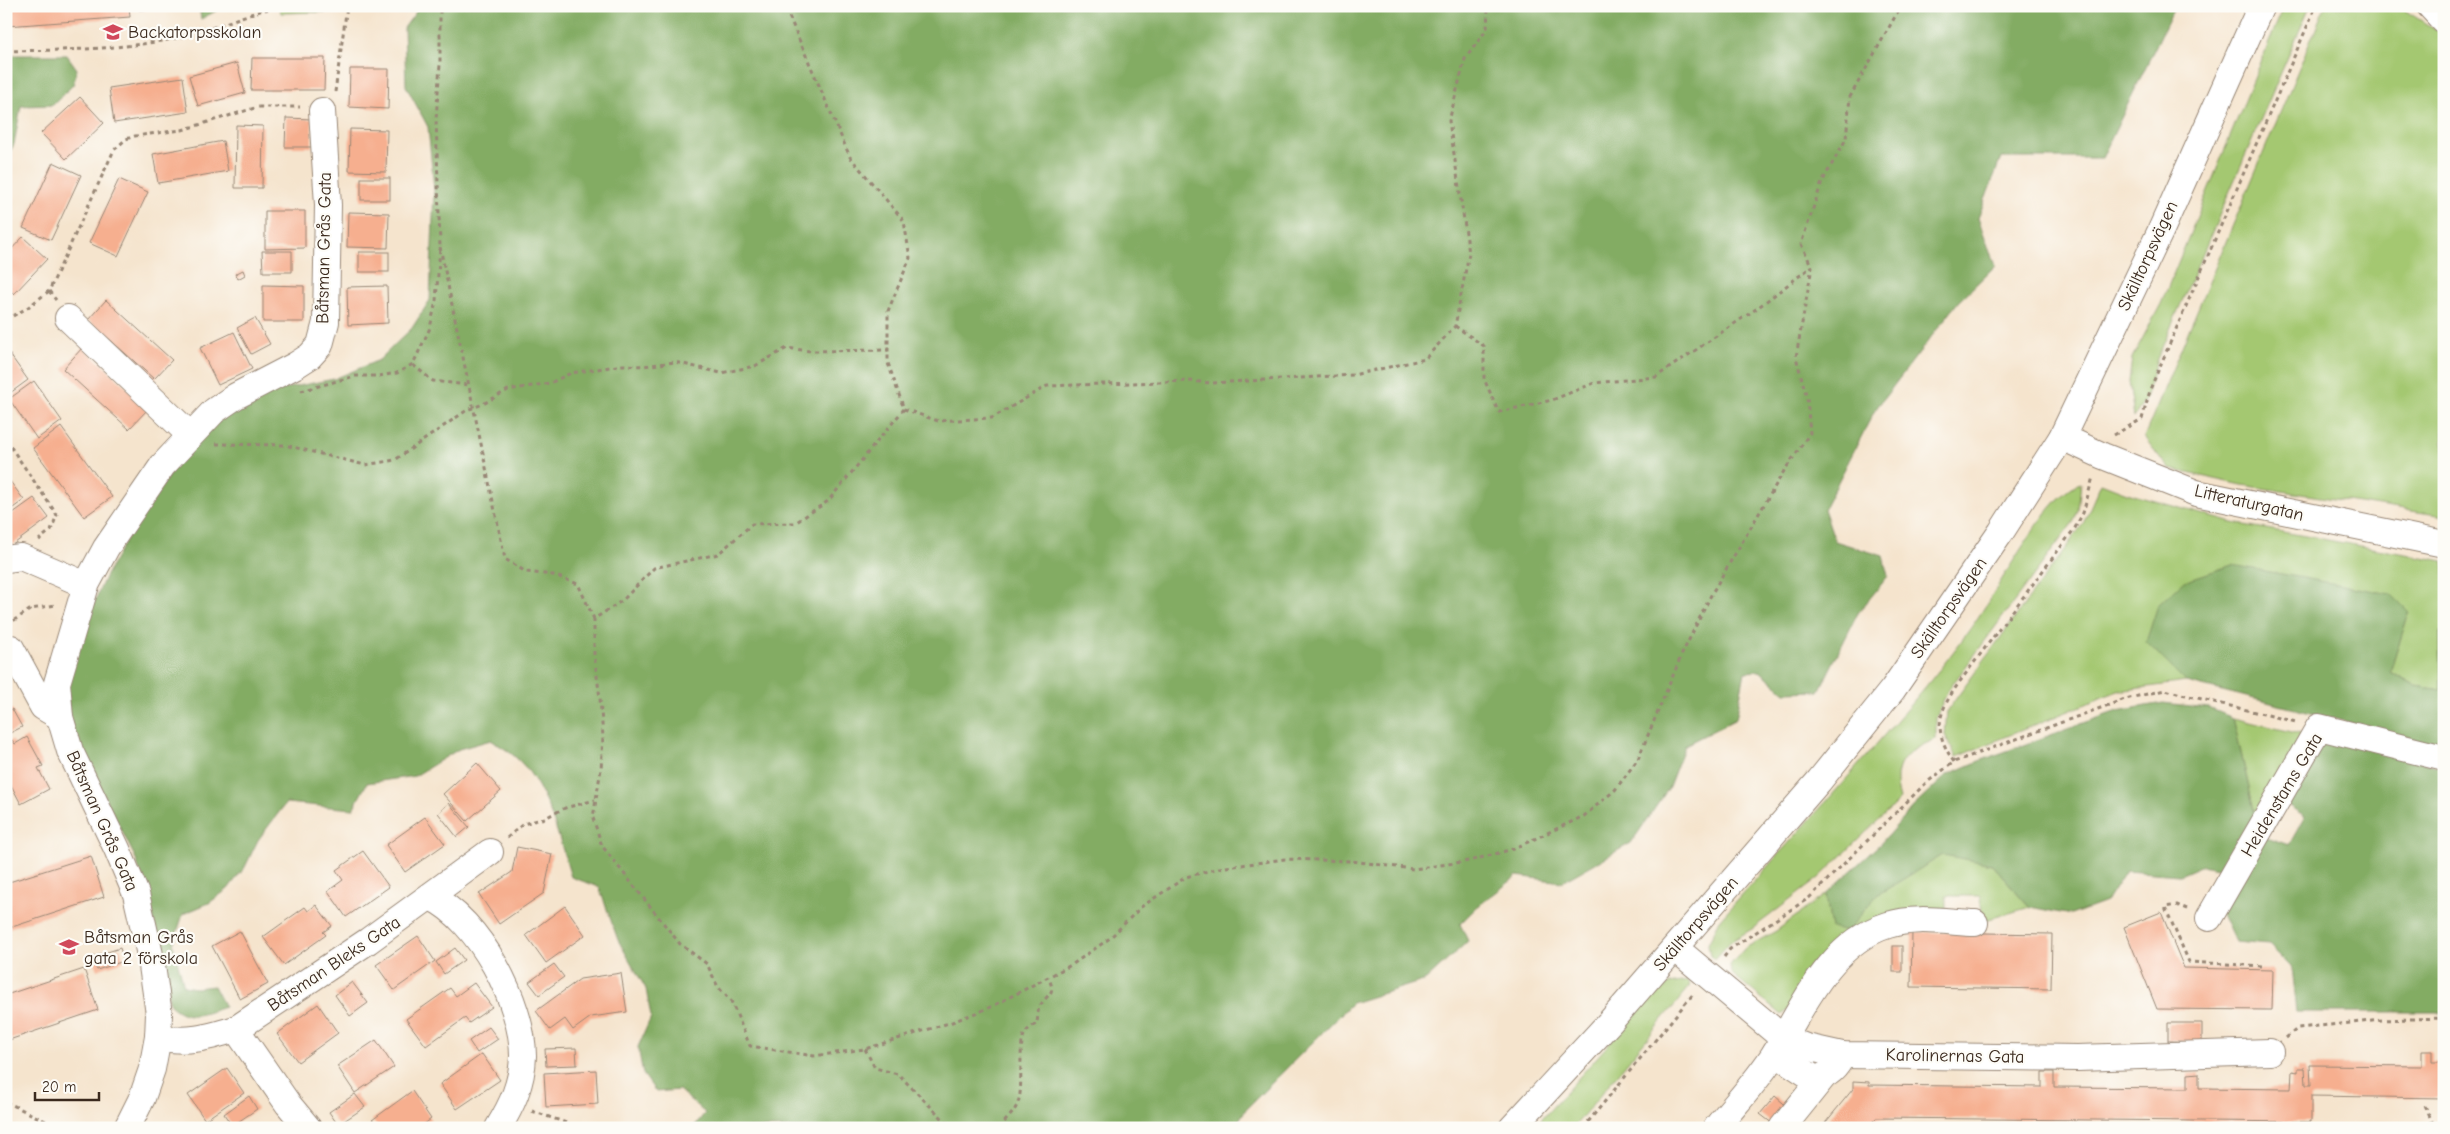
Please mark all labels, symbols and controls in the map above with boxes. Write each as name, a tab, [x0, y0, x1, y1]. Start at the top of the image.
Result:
school or university icon: Backatorpsskolan	[102, 21, 124, 43]
place label: Backatorpsskolan	[128, 22, 262, 43]
street label: Båtsman Grås Gata	[312, 172, 336, 324]
street label: Skälltorpsvägen	[2113, 198, 2183, 314]
street label: Litteraturgatan	[2192, 480, 2306, 526]
street label: Skälltorpsvägen	[1906, 553, 1992, 663]
street label: Heidenstams Gata	[2237, 729, 2327, 861]
street label: Båtsman Grås Gata	[62, 747, 142, 895]
street label: Skälltorpsvägen	[1649, 872, 1743, 976]
street label: Båtsman Bleks Gata	[264, 912, 404, 1016]
place label: Båtsman Grås gata 2 förskola	[84, 927, 198, 969]
school or university icon: Båtsman Grås gata 2 förskola	[58, 936, 80, 958]
street label: Karolinernas Gata	[1885, 1044, 2025, 1068]
scale bar	[35, 1069, 99, 1101]
text: 20 m	[42, 1078, 76, 1096]

